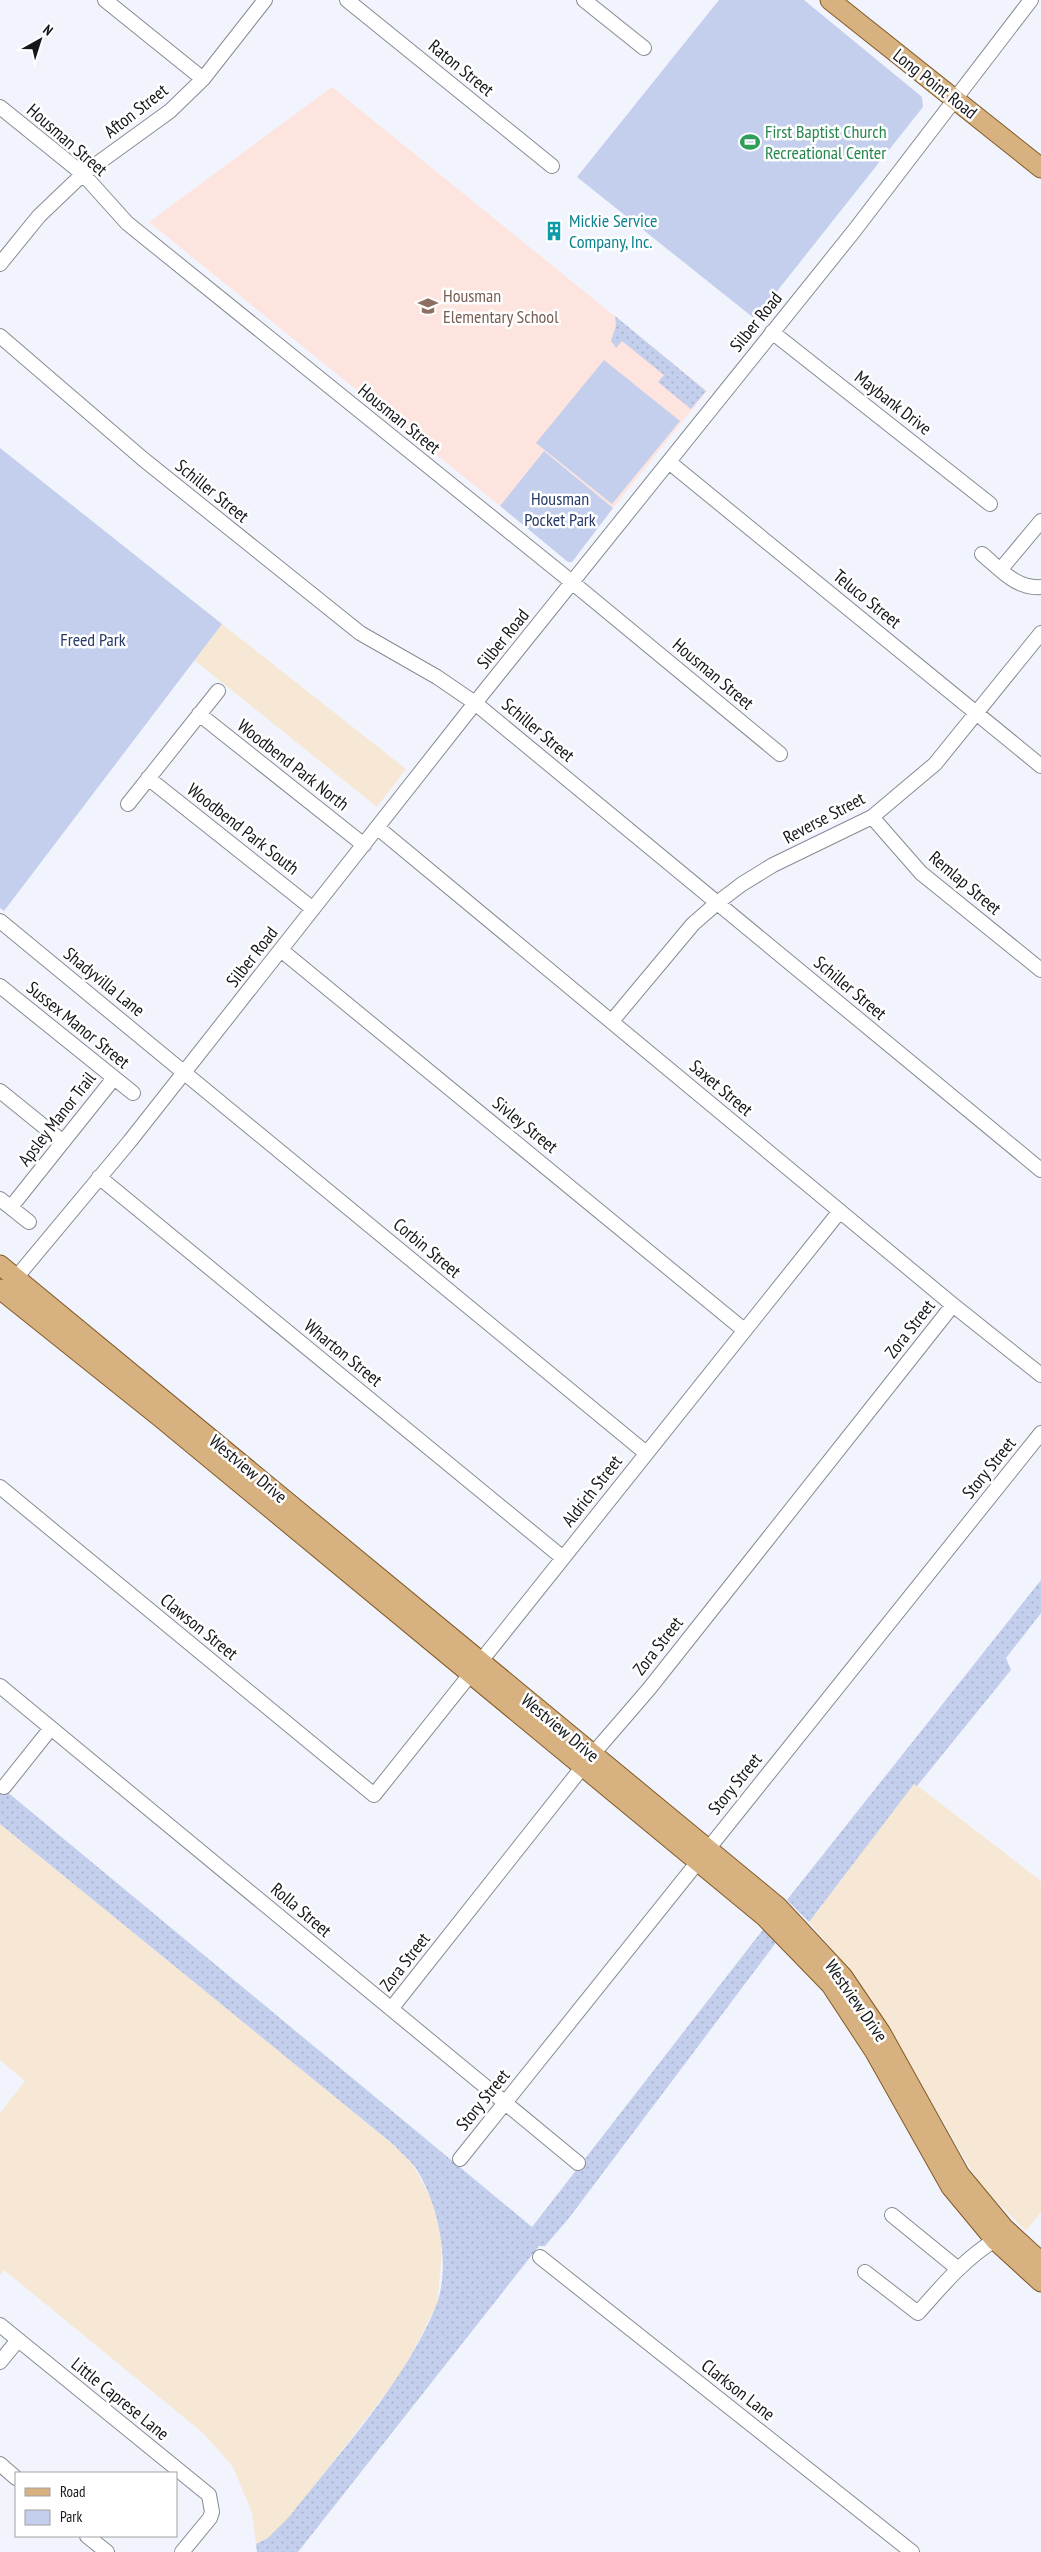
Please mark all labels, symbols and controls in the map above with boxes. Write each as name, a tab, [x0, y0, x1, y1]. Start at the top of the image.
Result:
north arrow	[15, 15, 65, 65]
text: N	[40, 21, 57, 39]
street label: Raton Street	[424, 34, 499, 101]
street label: Long Point Road	[889, 44, 982, 124]
street label: Afton Street	[99, 79, 172, 143]
street label: Housman Street	[22, 98, 112, 181]
place label: First Baptist Church Recreational Center	[765, 120, 887, 164]
sports icon: First Baptist Church Recreational Center	[739, 131, 761, 153]
place label: Mickie Service Company, Inc.	[569, 209, 657, 253]
building icon: Mickie Service Company, Inc.	[543, 220, 565, 242]
place label: Housman Elementary School	[443, 284, 559, 328]
street label: Silber Road	[724, 287, 787, 356]
school or university icon: Housman Elementary School	[417, 295, 439, 317]
street label: Maybank Drive	[850, 365, 936, 440]
street label: Housman Street	[354, 378, 445, 459]
street label: Schiller Street	[171, 454, 254, 527]
park label: Housman Pocket Park	[524, 487, 596, 531]
street label: Teluco Street	[829, 564, 906, 633]
street label: Silber Road	[471, 604, 534, 673]
park label: Freed Park	[60, 628, 126, 651]
street label: Housman Street	[668, 633, 759, 714]
street label: Schiller Street	[497, 693, 579, 767]
street label: Woodbend Park North	[233, 714, 354, 815]
street label: Woodbend Park South	[183, 778, 304, 879]
street label: Reverse Street	[779, 786, 869, 849]
street label: Remlap Street	[924, 846, 1006, 920]
street label: Silber Road	[221, 922, 282, 992]
street label: Shadyvilla Lane	[59, 942, 149, 1021]
street label: Schiller Street	[809, 951, 891, 1025]
street label: Sussex Manor Street	[22, 976, 135, 1073]
street label: Saxet Street	[685, 1055, 758, 1121]
street label: Apsley Manor Trail	[13, 1066, 101, 1170]
street label: Sivley Street	[488, 1091, 563, 1158]
street label: Corbin Street	[389, 1213, 466, 1283]
street label: Zora Street	[880, 1295, 940, 1363]
street label: Wharton Street	[299, 1314, 387, 1391]
street label: Westview Drive	[205, 1429, 292, 1508]
street label: Story Street	[957, 1432, 1020, 1503]
street label: Aldrich Street	[556, 1450, 627, 1531]
street label: Clawson Street	[156, 1588, 243, 1665]
street label: Zora Street	[628, 1612, 688, 1680]
street label: Westview Drive	[517, 1688, 604, 1767]
street label: Story Street	[703, 1748, 766, 1819]
street label: Rolla Street	[266, 1878, 336, 1942]
street label: Zora Street	[375, 1928, 435, 1996]
street label: Westview Drive	[820, 1955, 893, 2046]
street label: Story Street	[451, 2064, 514, 2135]
street label: Little Caprese Lane	[67, 2352, 174, 2445]
street label: Clarkson Lane	[697, 2354, 780, 2425]
legend	[15, 2472, 178, 2537]
text: Road	[60, 2482, 86, 2501]
text: Park	[60, 2507, 82, 2526]

